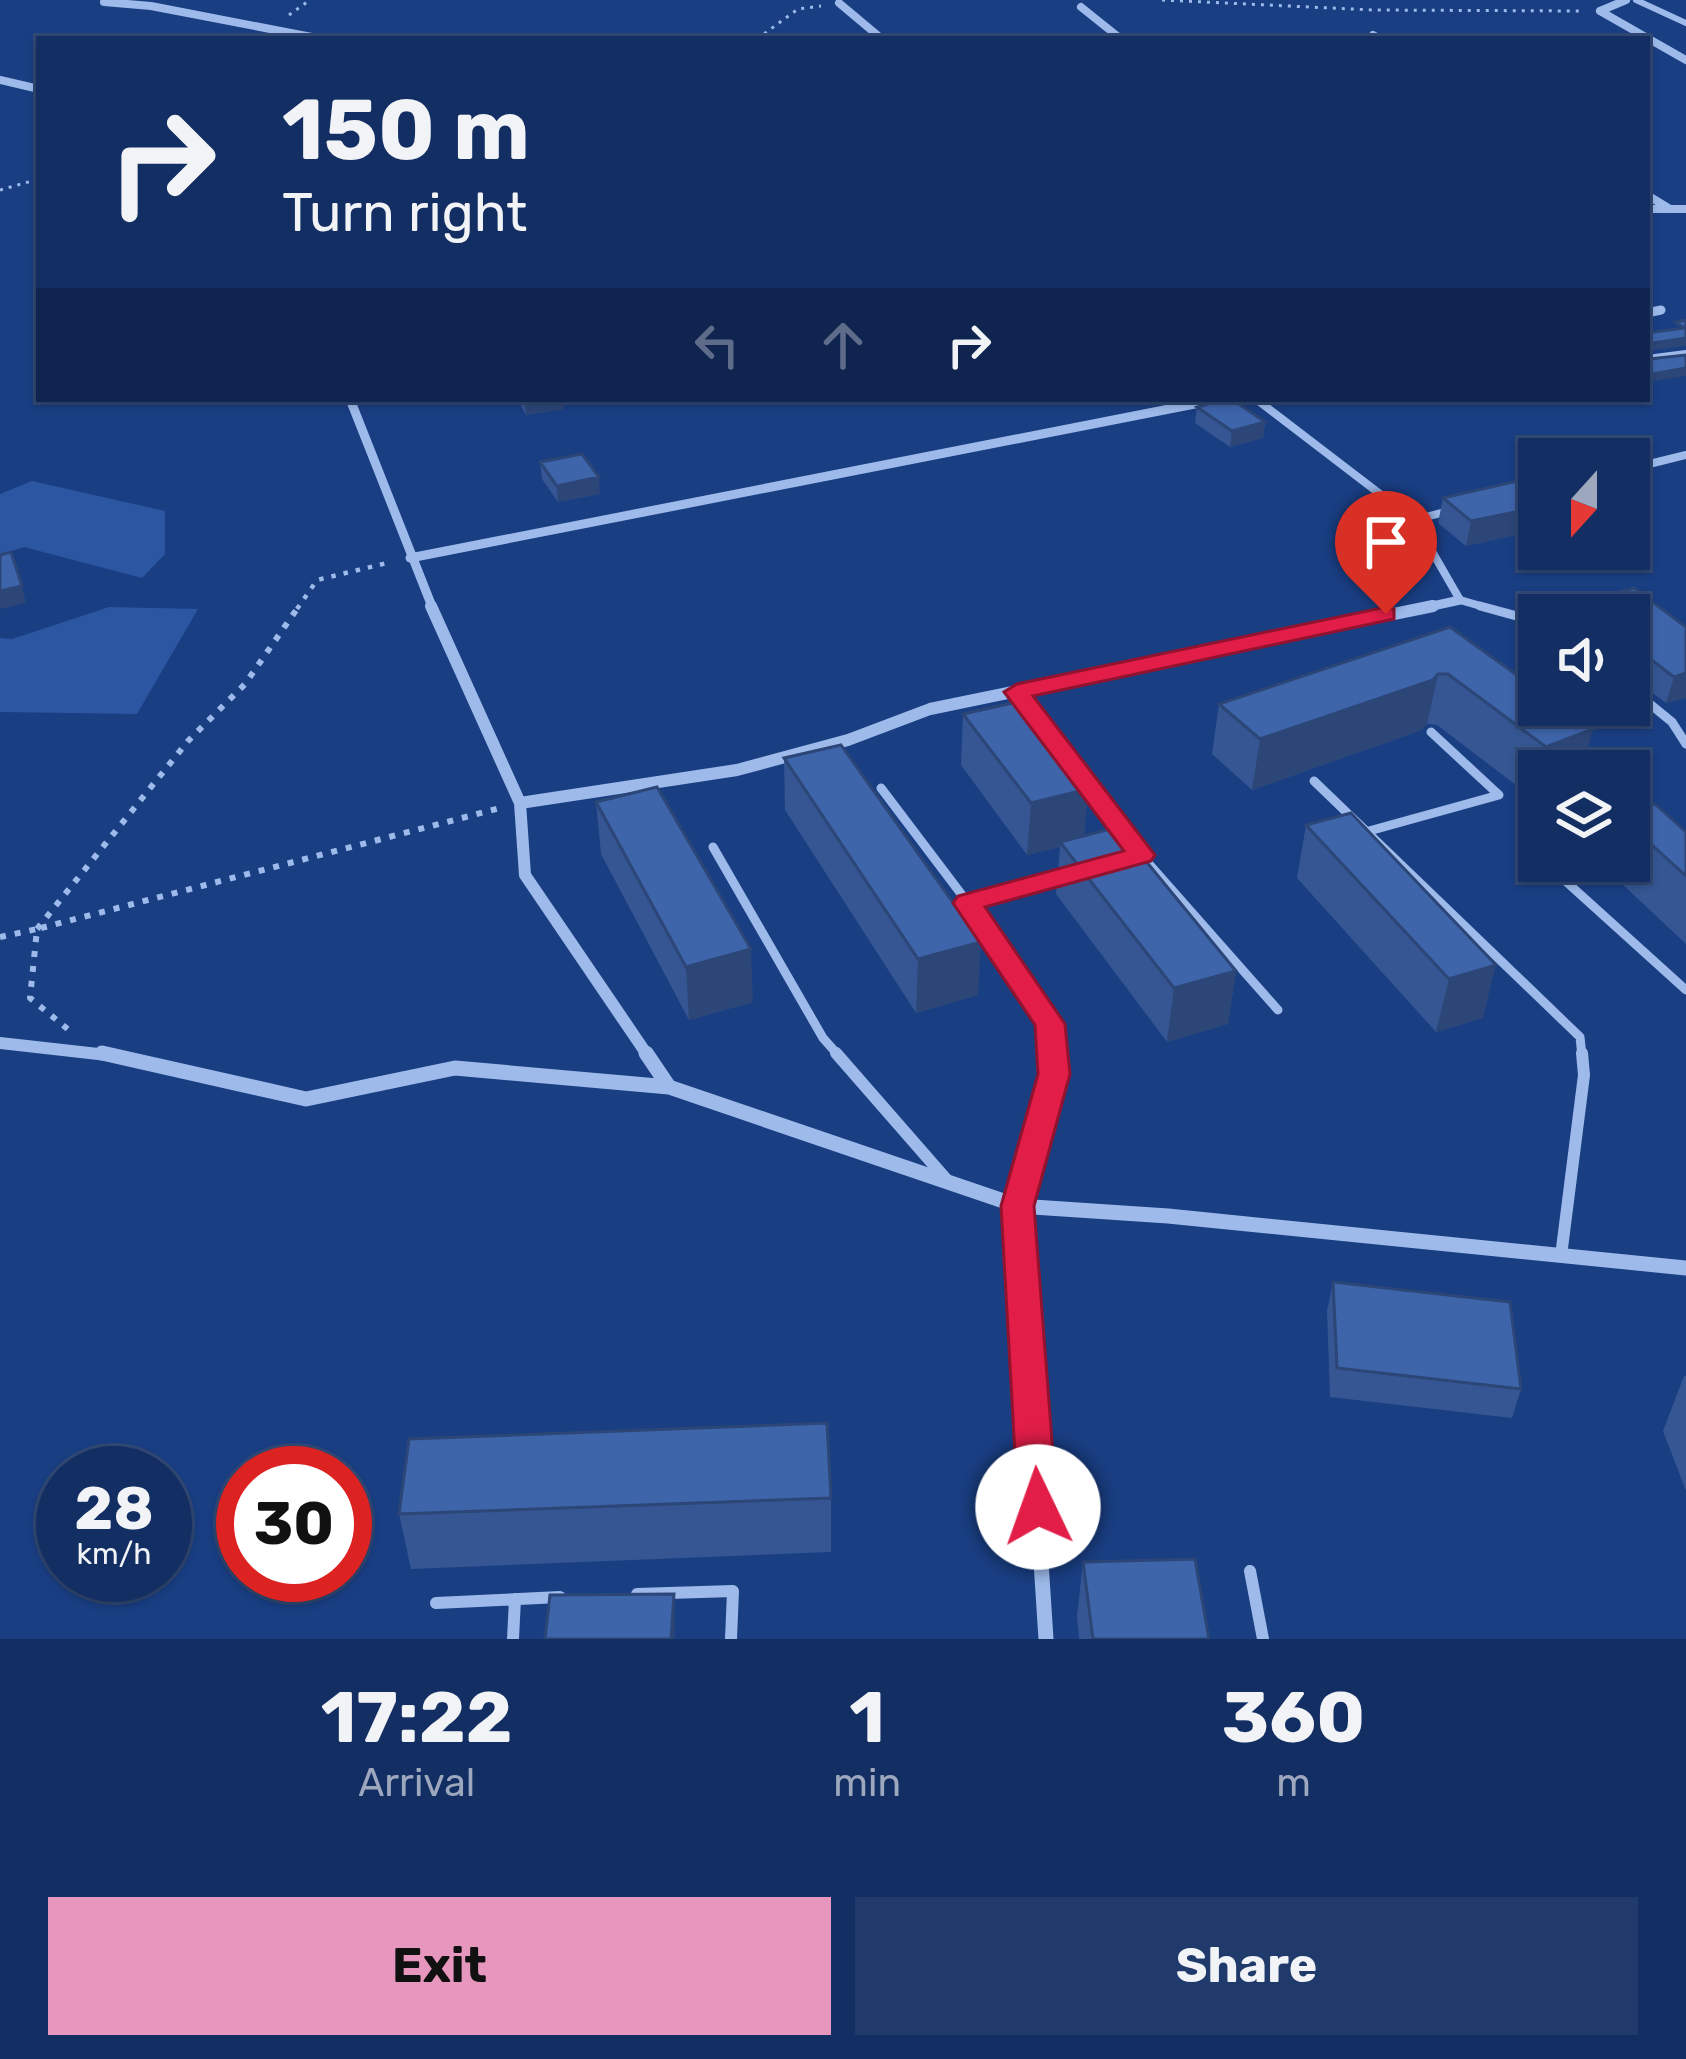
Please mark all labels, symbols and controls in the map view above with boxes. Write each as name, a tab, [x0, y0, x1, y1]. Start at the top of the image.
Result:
text: 150 m	[282, 80, 530, 180]
icon: right	[84, 84, 240, 240]
text: Turn right	[282, 181, 527, 245]
icon: left	[684, 312, 750, 378]
icon: ahead	[810, 312, 876, 378]
icon: right	[936, 312, 1002, 378]
north arrow	[1518, 438, 1650, 570]
map controls	[1518, 438, 1650, 882]
pin	[1335, 491, 1437, 614]
icon: arrive	[1353, 509, 1419, 575]
button: sound	[1518, 594, 1650, 726]
button: layers	[1518, 750, 1650, 882]
position arrow	[975, 1444, 1101, 1570]
speed limit sign: 30	[216, 1446, 372, 1602]
text: 28	[74, 1473, 154, 1544]
text: km/h	[77, 1536, 151, 1572]
text: 17:22	[321, 1675, 512, 1760]
text: 1	[849, 1675, 885, 1760]
text: 360	[1222, 1675, 1365, 1760]
text: Arrival	[358, 1760, 475, 1806]
text: min	[833, 1760, 901, 1806]
text: m	[1276, 1760, 1311, 1806]
button: Exit	[48, 1897, 831, 2035]
button: Share	[855, 1897, 1638, 2035]

